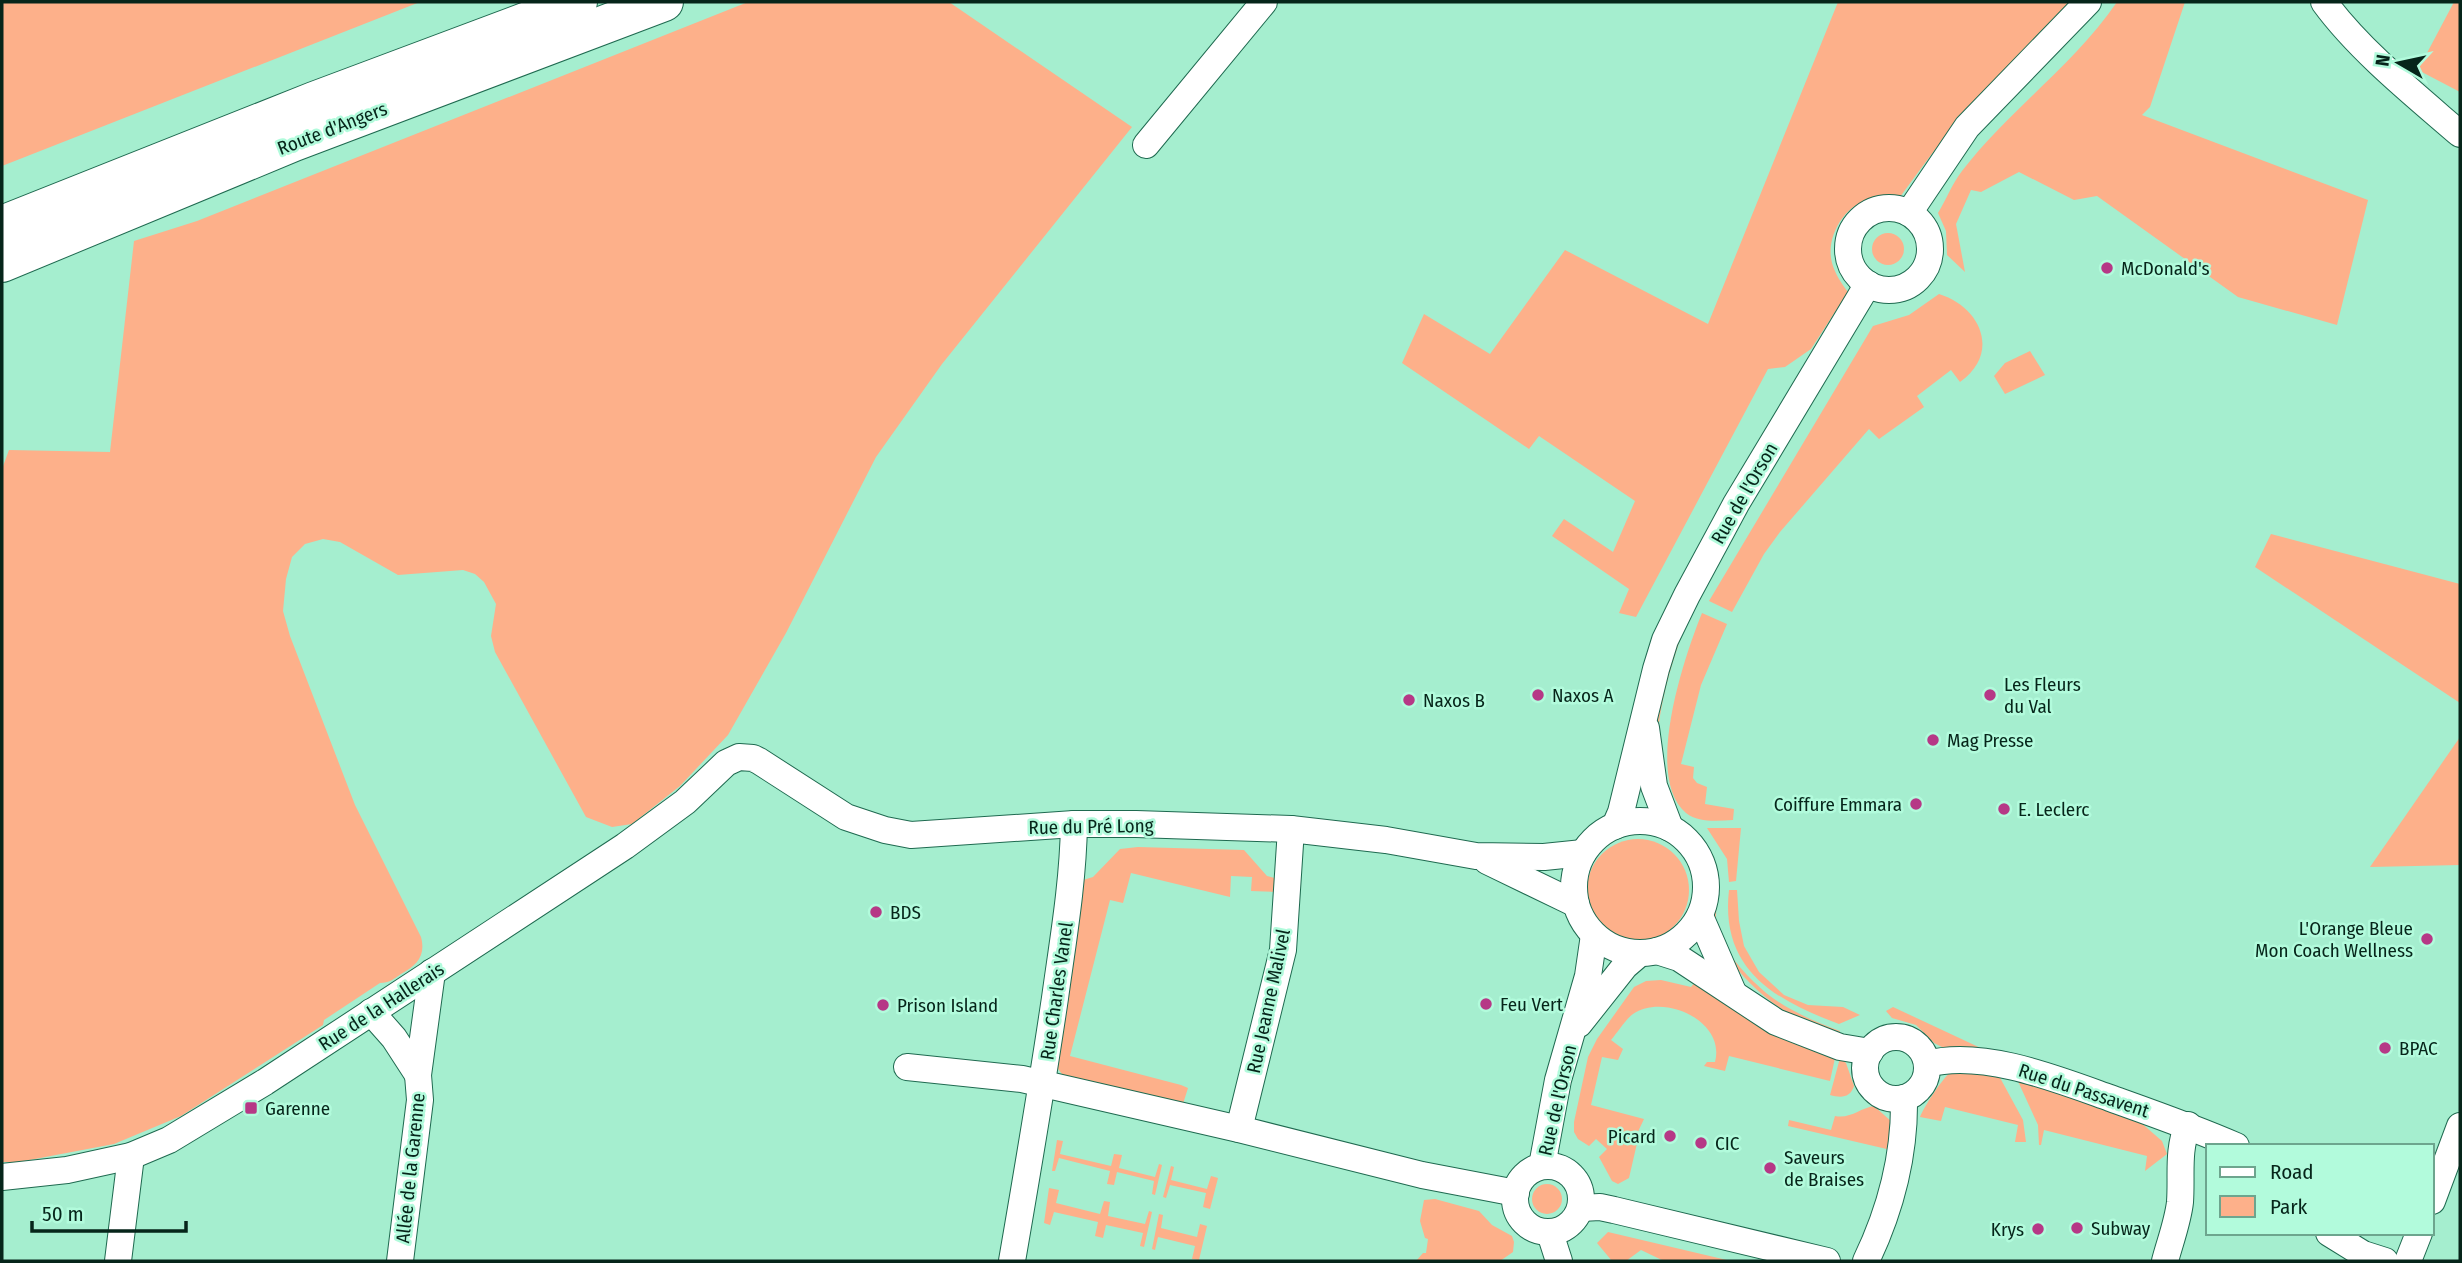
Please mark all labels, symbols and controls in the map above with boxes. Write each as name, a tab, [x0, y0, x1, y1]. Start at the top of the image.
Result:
north arrow	[2364, 28, 2434, 98]
text: N	[2370, 53, 2395, 68]
street label: Route d'Angers	[274, 97, 390, 160]
place label: McDonald's	[2121, 257, 2210, 280]
marker: McDonald's	[2099, 260, 2115, 276]
street label: Rue de l'Orson	[1706, 438, 1783, 548]
place label: Les Fleurs du Val	[2004, 673, 2081, 718]
place label: Naxos A	[1552, 684, 1614, 707]
marker: Naxos A	[1530, 687, 1546, 703]
marker: Les Fleurs du Val	[1982, 687, 1998, 703]
place label: Naxos B	[1423, 689, 1485, 712]
marker: Naxos B	[1401, 692, 1417, 708]
place label: Mag Presse	[1947, 729, 2034, 752]
marker: Mag Presse	[1925, 732, 1941, 748]
place label: Coiffure Emmara	[1774, 793, 1902, 816]
marker: Coiffure Emmara	[1908, 796, 1924, 812]
place label: E. Leclerc	[2018, 798, 2089, 821]
marker: E. Leclerc	[1996, 801, 2012, 817]
street label: Rue du Pré Long	[1028, 814, 1154, 839]
place label: BDS	[890, 901, 921, 924]
marker: BDS	[868, 904, 884, 920]
place label: L'Orange Bleue Mon Coach Wellness	[2255, 917, 2413, 962]
street label: Rue Charles Vanel	[1035, 921, 1078, 1062]
street label: Rue Jeanne Malivel	[1242, 927, 1295, 1075]
marker: L'Orange Bleue Mon Coach Wellness	[2419, 931, 2435, 947]
street label: Rue de la Hallerais	[314, 957, 448, 1056]
place label: Feu Vert	[1500, 993, 1564, 1016]
place label: Prison Island	[897, 994, 998, 1017]
marker: Feu Vert	[1478, 996, 1494, 1012]
marker: Prison Island	[875, 997, 891, 1013]
place label: BPAC	[2399, 1037, 2438, 1060]
marker: BPAC	[2377, 1040, 2393, 1056]
street label: Rue de l'Orson	[1534, 1042, 1581, 1158]
street label: Rue du Passavent	[2016, 1059, 2153, 1123]
street label: Allée de la Garenne	[391, 1092, 430, 1244]
place label: Garenne	[265, 1097, 330, 1120]
marker: Garenne	[243, 1100, 259, 1116]
place label: Picard	[1608, 1125, 1656, 1148]
marker: Picard	[1662, 1128, 1678, 1144]
place label: CIC	[1715, 1132, 1740, 1155]
marker: CIC	[1693, 1135, 1709, 1151]
legend	[2206, 1144, 2434, 1235]
place label: Saveurs de Braises	[1784, 1146, 1864, 1191]
text: Road	[2270, 1159, 2314, 1185]
marker: Saveurs de Braises	[1762, 1160, 1778, 1176]
scale bar	[32, 1190, 186, 1234]
text: Park	[2270, 1194, 2308, 1220]
text: 50 m	[42, 1201, 84, 1227]
place label: Subway	[2091, 1217, 2151, 1240]
place label: Krys	[1991, 1218, 2024, 1241]
marker: Subway	[2069, 1220, 2085, 1236]
marker: Krys	[2030, 1221, 2046, 1237]

